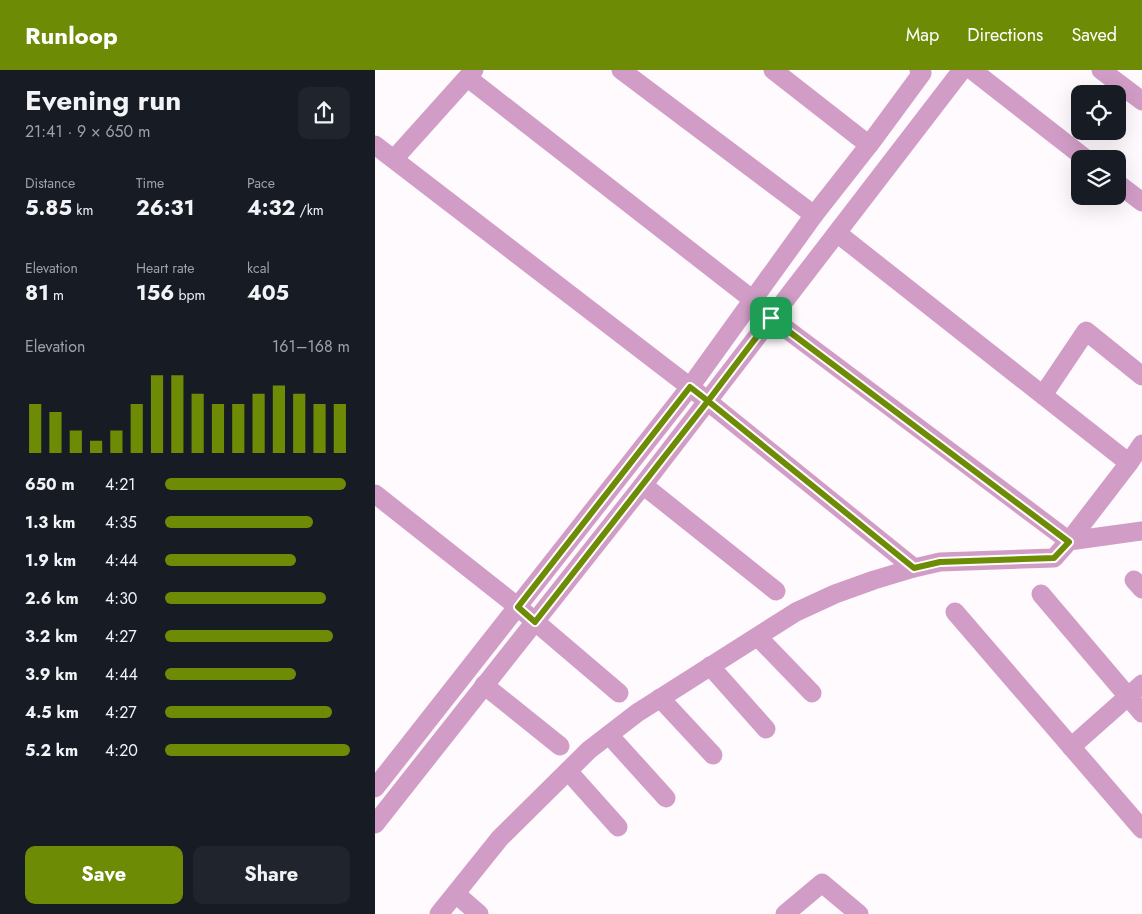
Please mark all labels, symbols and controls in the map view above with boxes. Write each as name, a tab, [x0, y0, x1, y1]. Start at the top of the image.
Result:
text: Runloop	[25, 18, 118, 53]
text: Map	[906, 22, 939, 48]
text: Directions	[967, 22, 1043, 48]
text: Saved	[1071, 22, 1117, 48]
text: Evening run	[25, 80, 181, 121]
map controls	[1071, 85, 1126, 205]
button: locate	[1071, 85, 1126, 140]
button: share	[298, 87, 350, 139]
text: 21:41 · 9 × 650 m	[25, 120, 151, 143]
button: layers	[1071, 150, 1126, 205]
text: Distance	[25, 173, 75, 193]
text: Time	[136, 173, 164, 193]
text: Pace	[247, 173, 275, 193]
text: 5.85	[25, 193, 72, 223]
text: 26:31	[136, 193, 194, 223]
text: 4:32	[247, 193, 295, 223]
text: km	[72, 200, 93, 220]
text: /km	[295, 200, 324, 220]
text: Elevation	[25, 258, 78, 278]
text: Heart rate	[136, 258, 194, 278]
text: kcal	[247, 258, 270, 278]
text: 81	[25, 278, 49, 308]
text: 156	[136, 278, 174, 308]
text: 405	[247, 278, 289, 308]
text: m	[49, 285, 64, 305]
text: bpm	[174, 285, 205, 305]
pin	[750, 297, 792, 339]
icon: arrive	[757, 304, 785, 332]
text: Elevation	[25, 335, 85, 358]
text: 161–168 m	[272, 335, 350, 358]
text: 650 m	[25, 473, 75, 496]
text: 4:21	[105, 473, 135, 496]
text: 1.3 km	[25, 511, 75, 534]
text: 4:35	[105, 511, 137, 534]
text: 1.9 km	[25, 549, 76, 572]
text: 4:44	[105, 549, 138, 572]
text: 2.6 km	[25, 587, 79, 610]
text: 4:30	[105, 587, 137, 610]
text: 3.2 km	[25, 625, 78, 648]
text: 4:27	[105, 625, 137, 648]
text: 3.9 km	[25, 663, 78, 686]
text: 4:44	[105, 663, 138, 686]
text: 4.5 km	[25, 701, 79, 724]
text: 4:27	[105, 701, 137, 724]
text: 5.2 km	[25, 739, 78, 762]
text: 4:20	[105, 739, 138, 762]
button: Save	[25, 846, 183, 904]
button: Share	[193, 846, 350, 904]

